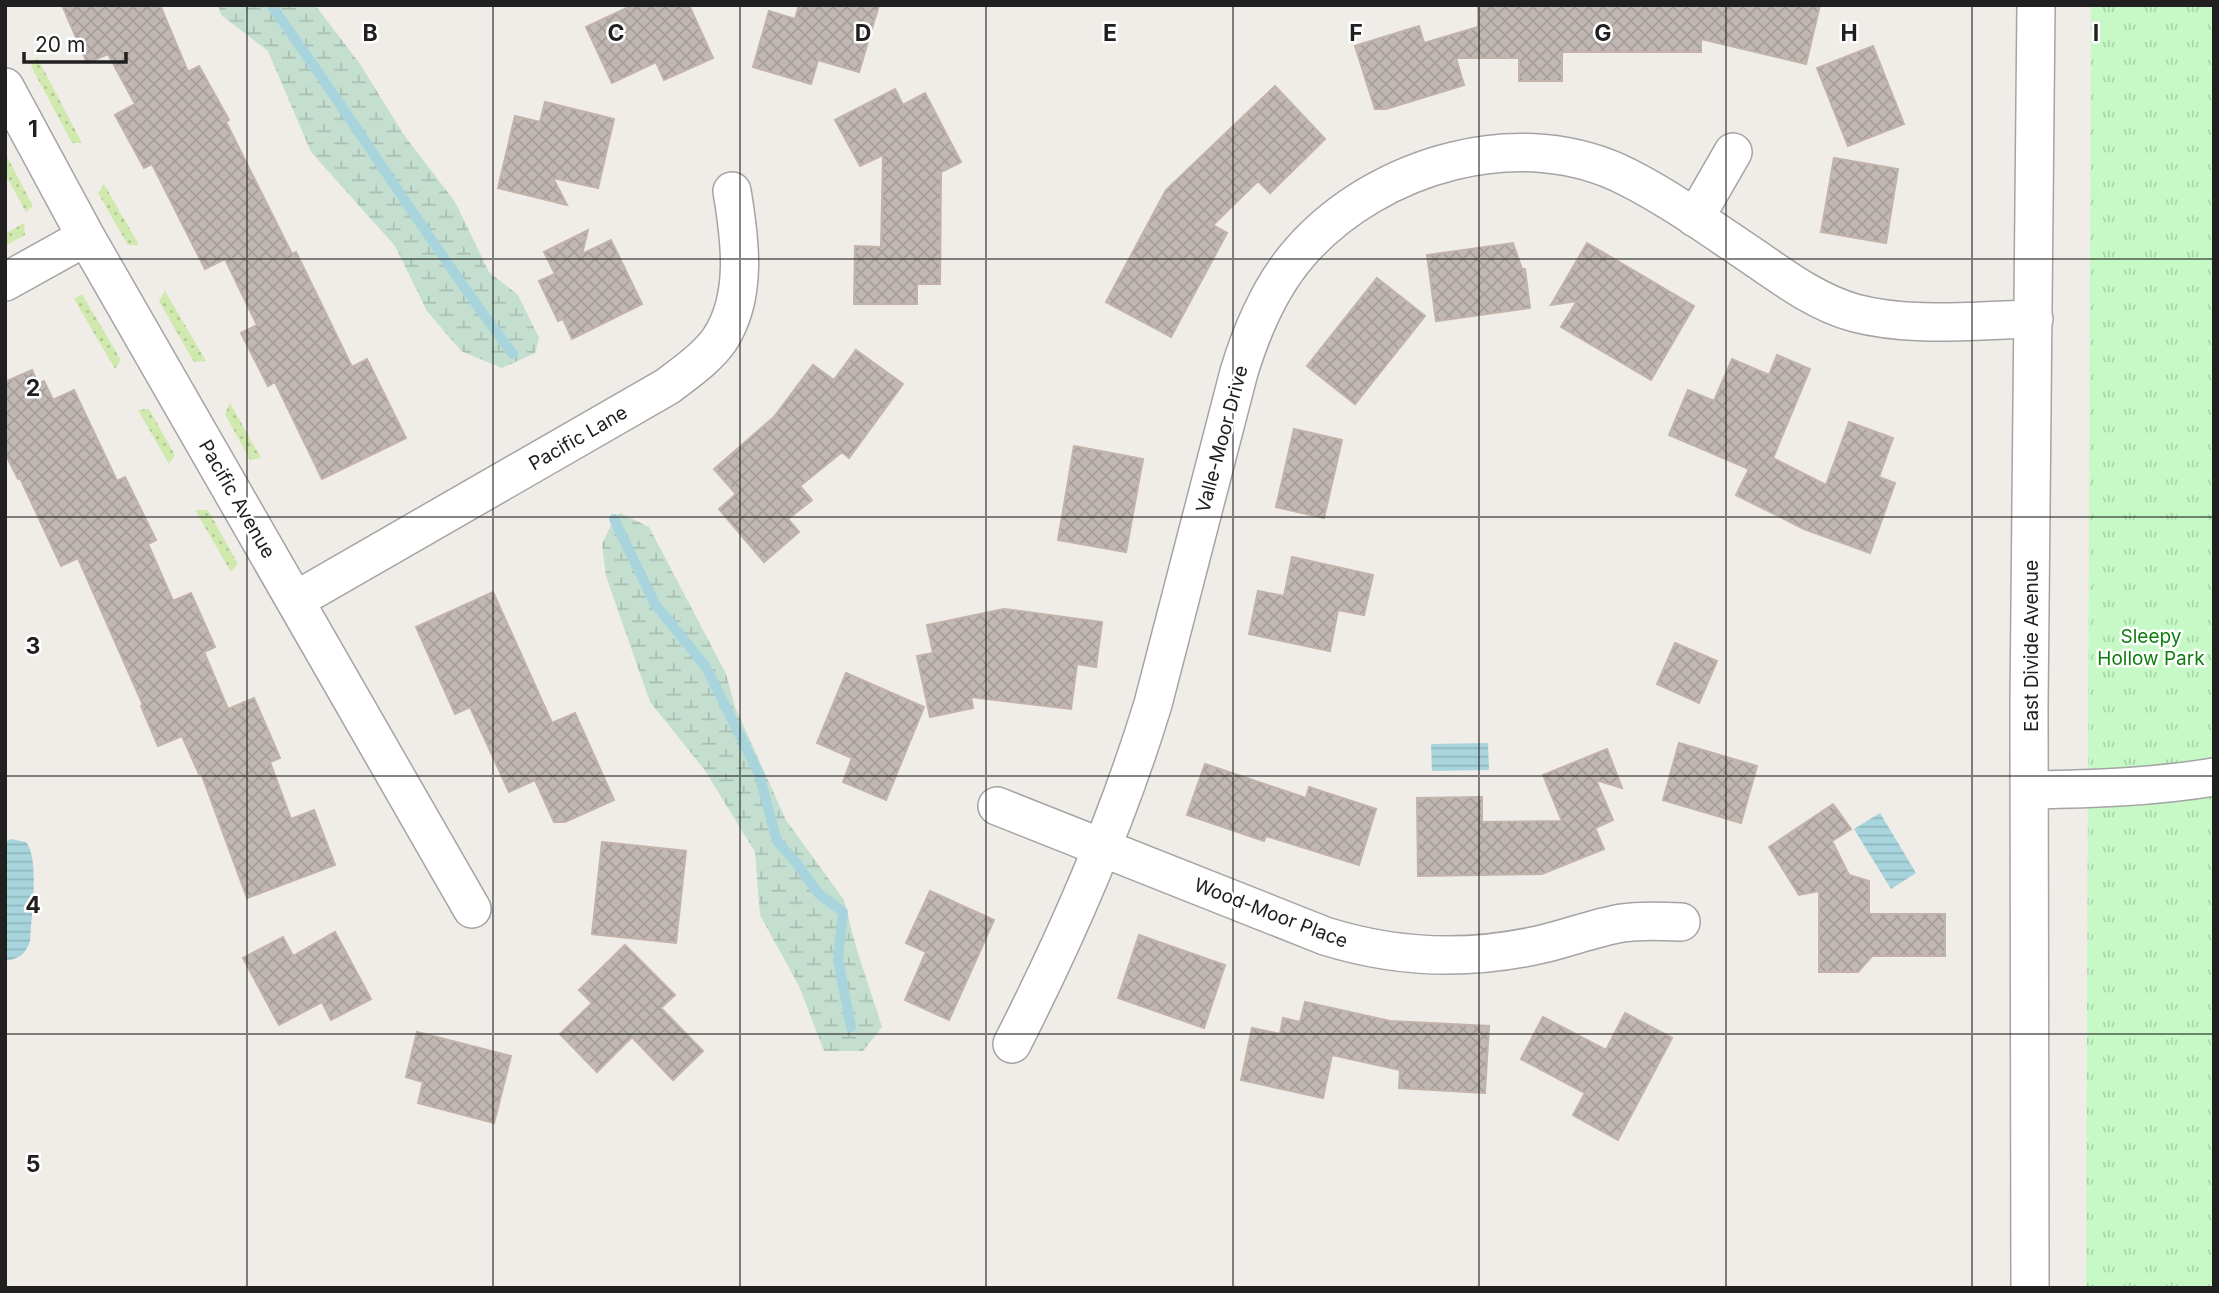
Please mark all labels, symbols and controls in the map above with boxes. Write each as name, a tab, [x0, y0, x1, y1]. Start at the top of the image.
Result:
text: B	[362, 19, 378, 47]
text: C	[607, 19, 625, 47]
text: D	[855, 19, 871, 47]
text: E	[1103, 19, 1117, 47]
text: F	[1349, 19, 1363, 47]
text: G	[1594, 19, 1612, 47]
text: H	[1840, 19, 1858, 47]
text: I	[2093, 19, 2099, 47]
scale bar	[24, 21, 126, 65]
text: 20 m	[35, 32, 85, 57]
text: 1	[28, 115, 38, 143]
street label: Valle-Moor Drive	[1191, 363, 1253, 515]
text: 2	[26, 374, 40, 402]
street label: Pacific Lane	[525, 401, 631, 475]
street label: Pacific Avenue	[194, 436, 280, 562]
street label: East Divide Avenue	[2020, 560, 2043, 732]
park label: Sleepy Hollow Park	[2097, 625, 2205, 670]
text: 3	[26, 632, 40, 660]
street label: Wood-Moor Place	[1191, 873, 1351, 953]
text: 4	[25, 891, 41, 919]
text: 5	[26, 1150, 40, 1178]

